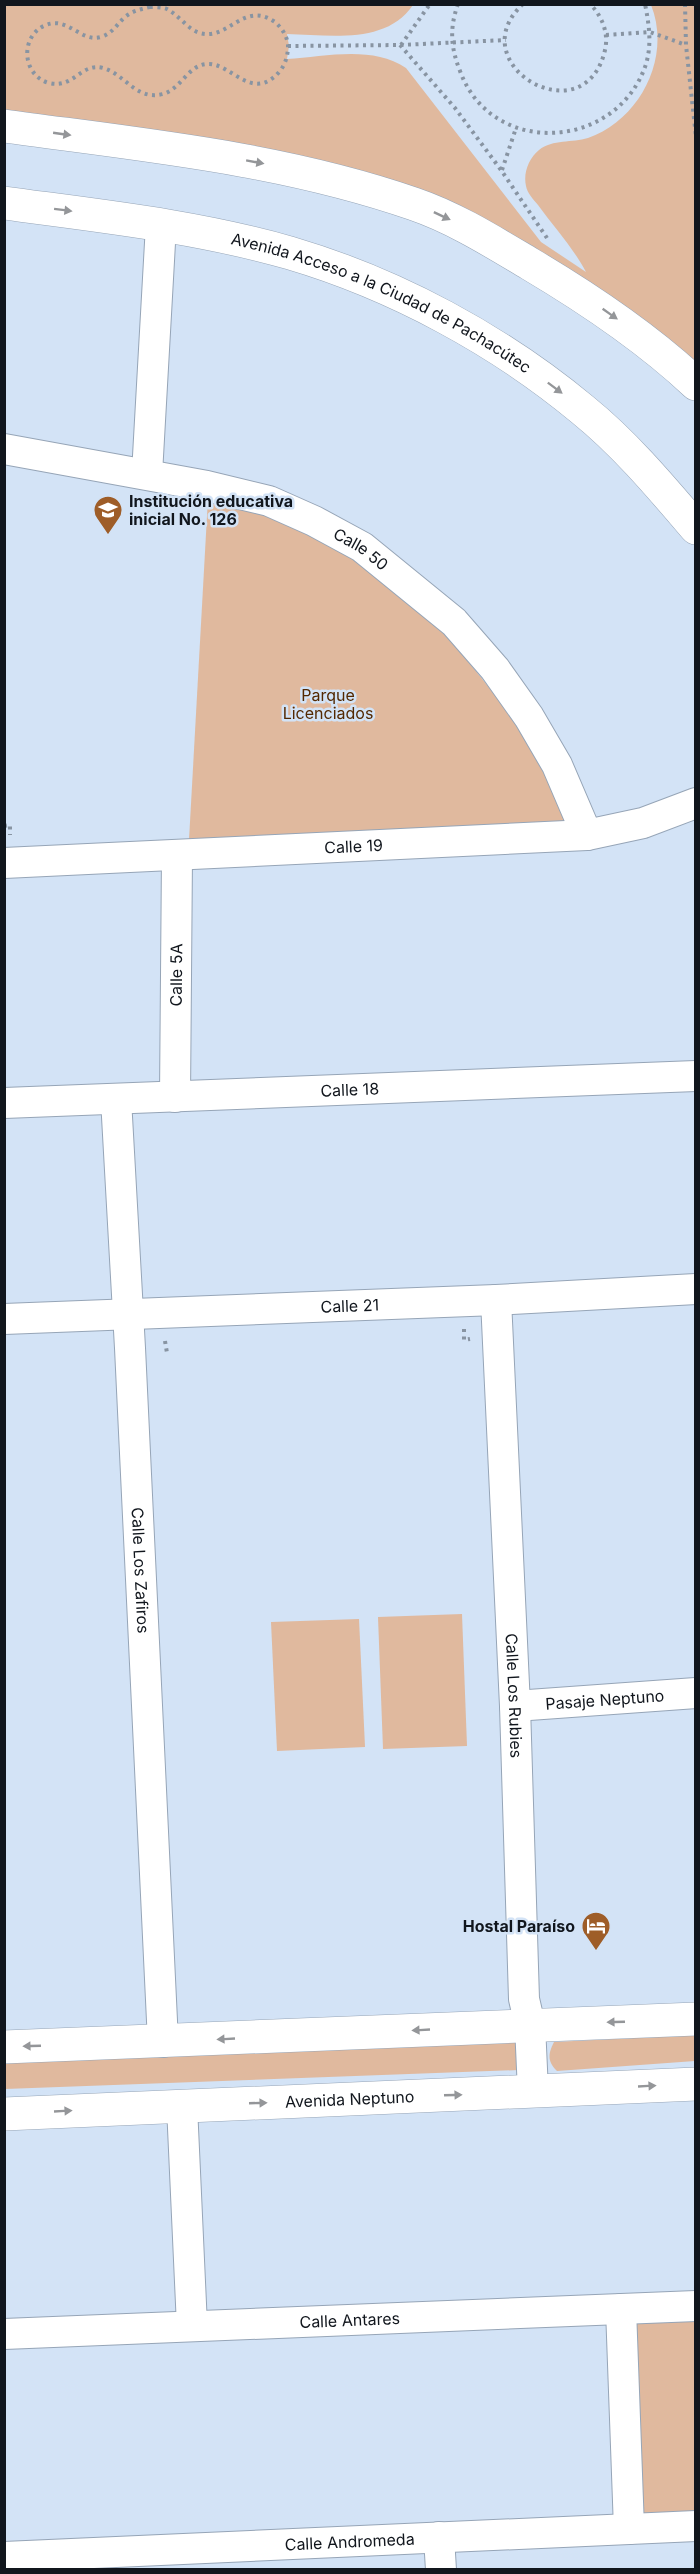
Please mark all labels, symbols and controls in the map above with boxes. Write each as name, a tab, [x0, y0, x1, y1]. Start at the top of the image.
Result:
one-way arrow	[53, 129, 72, 138]
one-way arrow	[246, 158, 265, 167]
one-way arrow	[53, 205, 72, 215]
one-way arrow	[433, 212, 451, 222]
street label: Avenida Acceso a la Ciudad de Pachacútec	[229, 229, 535, 377]
one-way arrow	[603, 308, 618, 320]
one-way arrow	[547, 382, 562, 394]
place label: Institución educativa inicial No. 126	[129, 491, 293, 529]
school or university icon: Institución educativa inicial No. 126	[92, 494, 124, 536]
street label: Calle 50	[330, 523, 392, 574]
park label: Parque Licenciados	[283, 685, 373, 723]
street label: Calle 19	[324, 835, 383, 858]
street label: Calle 5A	[166, 943, 186, 1007]
street label: Calle 18	[320, 1078, 379, 1101]
street label: Calle 21	[320, 1295, 379, 1317]
street label: Calle Los Zafiros	[128, 1507, 154, 1634]
street label: Calle Los Rubies	[502, 1633, 527, 1758]
street label: Pasaje Neptuno	[545, 1685, 665, 1714]
hotel icon: Hostal Paraíso	[580, 1910, 612, 1952]
place label: Hostal Paraíso	[463, 1916, 575, 1936]
one-way arrow	[607, 2017, 626, 2027]
one-way arrow	[412, 2026, 431, 2035]
one-way arrow	[217, 2035, 236, 2044]
one-way arrow	[22, 2042, 41, 2051]
one-way arrow	[638, 2082, 657, 2091]
street label: Avenida Neptuno	[285, 2086, 415, 2112]
one-way arrow	[443, 2090, 462, 2099]
one-way arrow	[248, 2098, 267, 2107]
one-way arrow	[53, 2107, 72, 2116]
street label: Calle Antares	[299, 2308, 400, 2332]
street label: Calle Andromeda	[284, 2529, 415, 2554]

